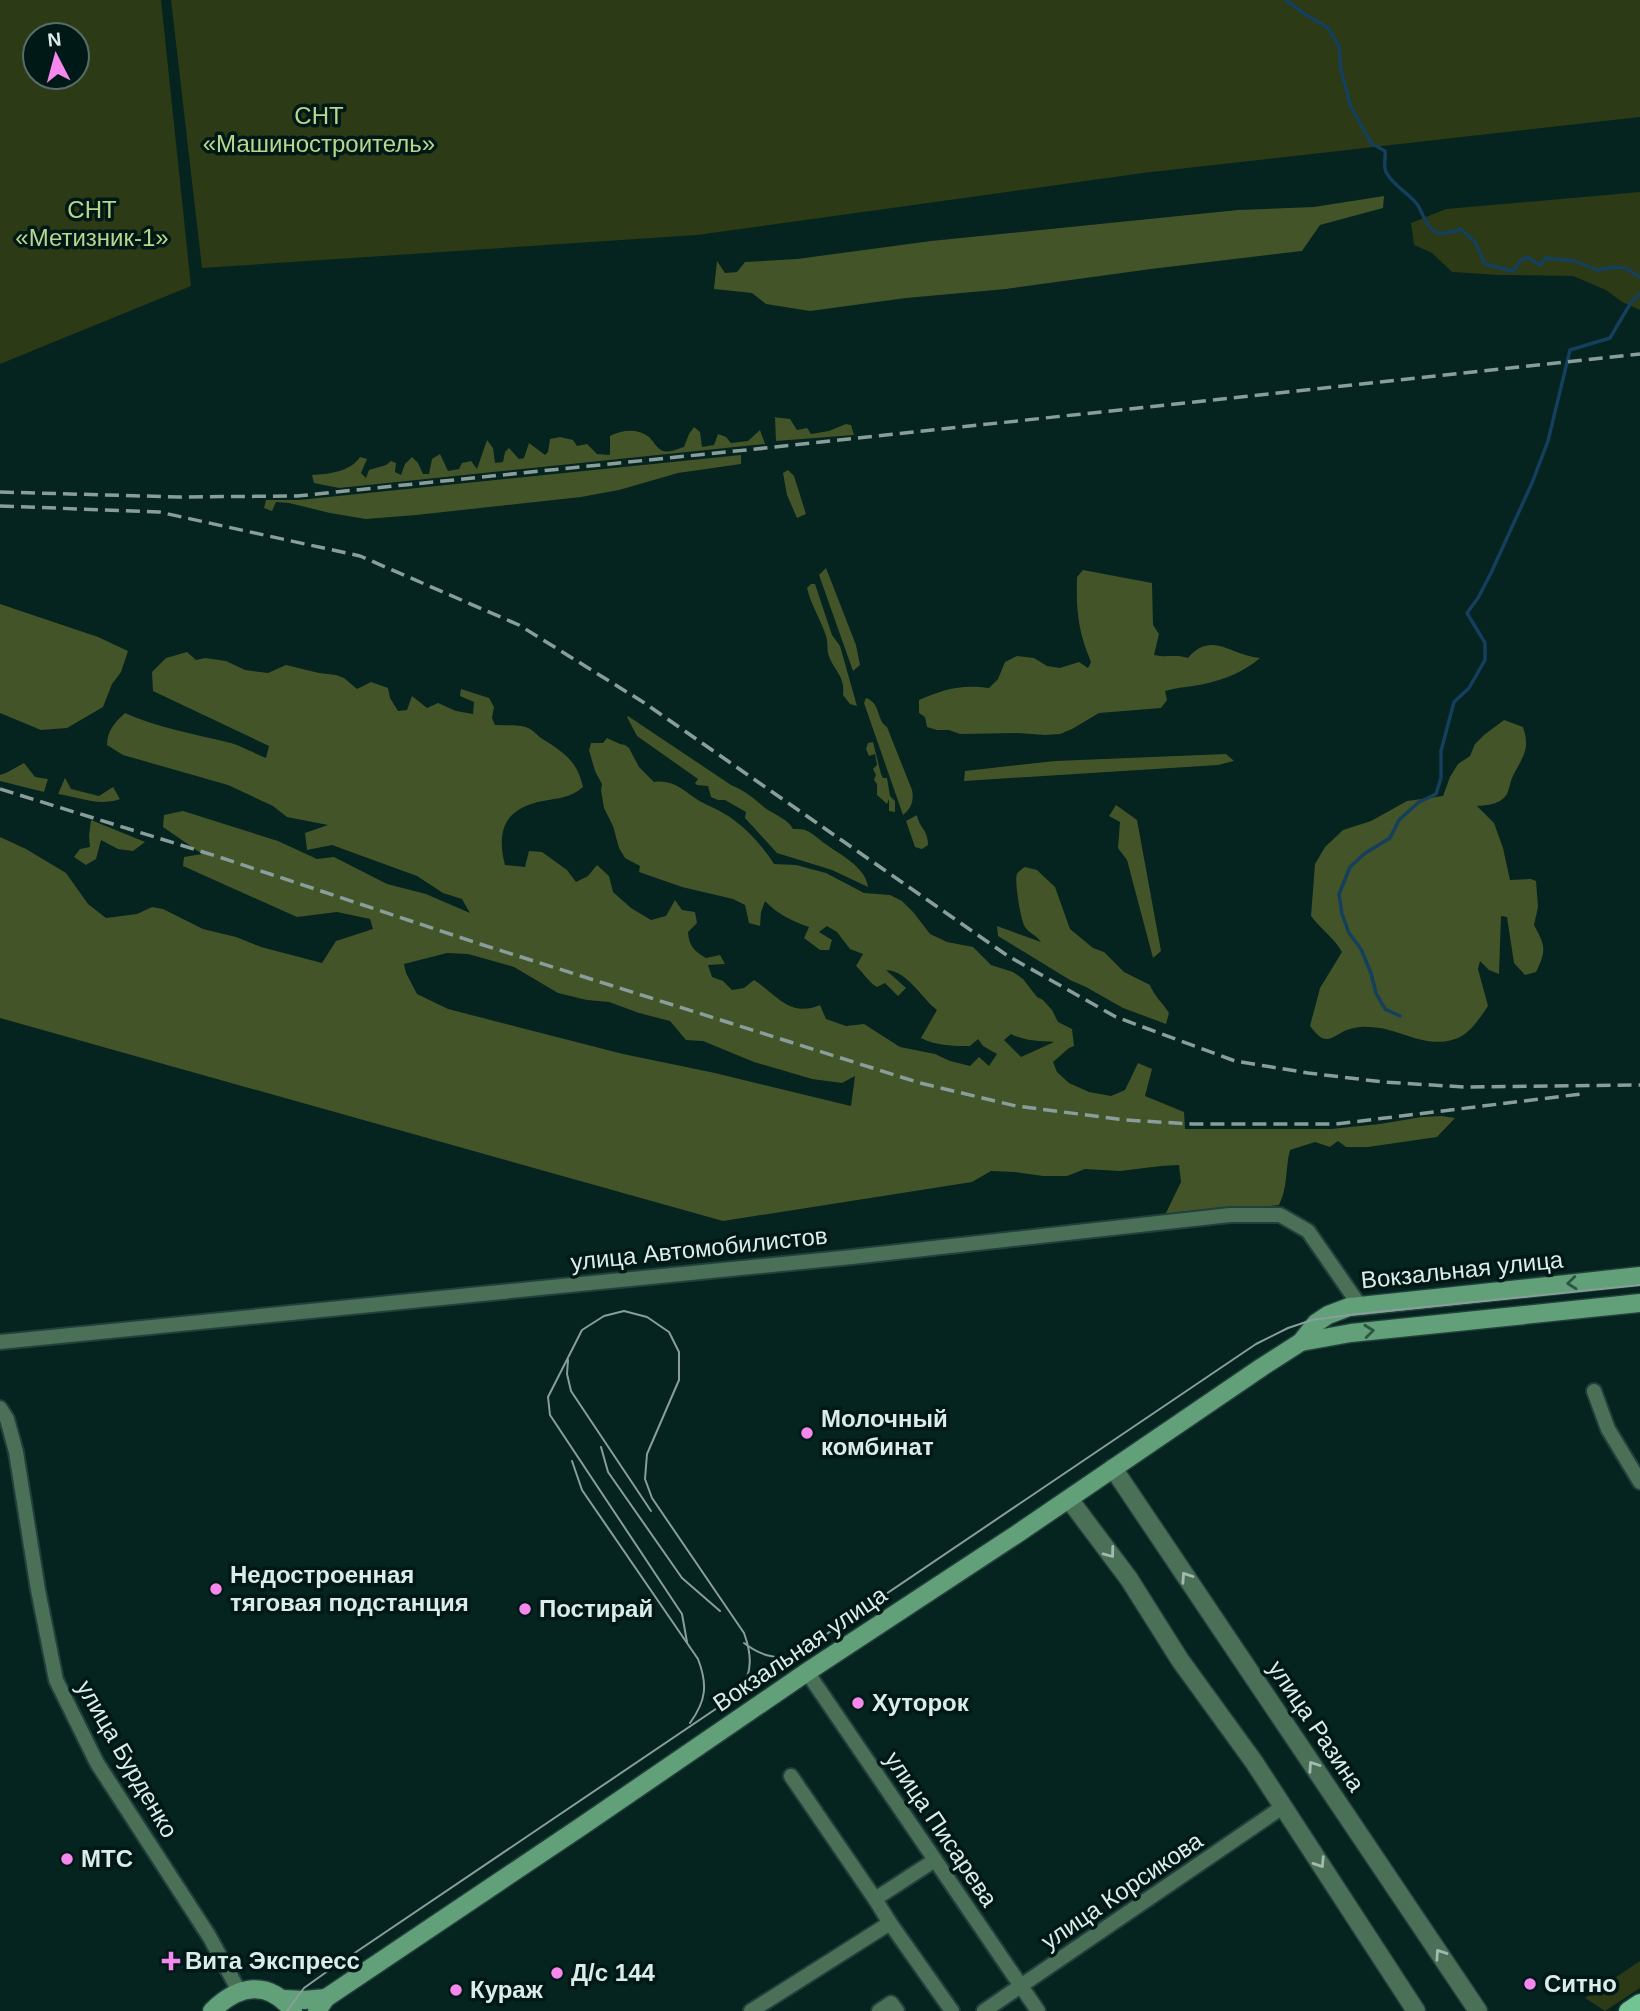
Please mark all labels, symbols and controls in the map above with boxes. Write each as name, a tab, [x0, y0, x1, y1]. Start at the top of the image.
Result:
north arrow	[21, 21, 91, 91]
text: N	[46, 28, 62, 51]
park label: СНТ «Машиностроитель»	[203, 102, 435, 157]
park label: СНТ «Метизник-1»	[15, 196, 169, 251]
street label: улица Автомобилистов	[569, 1222, 829, 1275]
street label: Вокзальная улица	[1359, 1245, 1565, 1294]
one-way arrow	[1566, 1276, 1578, 1291]
one-way arrow	[1363, 1324, 1374, 1339]
place label: Молочный комбинат	[821, 1405, 948, 1460]
marker: Молочный комбинат	[799, 1425, 815, 1441]
one-way arrow	[1101, 1546, 1114, 1558]
place label: Недостроенная тяговая подстанция	[230, 1561, 469, 1616]
one-way arrow	[1182, 1572, 1194, 1585]
street label: Вокзальная улица	[708, 1580, 892, 1717]
marker: Недостроенная тяговая подстанция	[208, 1581, 224, 1597]
place label: Постирай	[539, 1595, 653, 1622]
marker: Постирай	[517, 1601, 533, 1617]
street label: улица Разина	[1263, 1655, 1370, 1797]
street label: улица Бурденко	[71, 1675, 183, 1842]
place label: Хуторок	[872, 1689, 970, 1716]
marker: Хуторок	[850, 1695, 866, 1711]
street label: улица Писарева	[880, 1746, 1004, 1912]
one-way arrow	[1309, 1761, 1321, 1774]
street label: улица Корсикова	[1036, 1826, 1208, 1955]
place label: МТС	[81, 1845, 133, 1872]
marker: МТС	[59, 1851, 75, 1867]
one-way arrow	[1312, 1855, 1325, 1868]
place label: Вита Экспресс	[185, 1947, 360, 1974]
one-way arrow	[1435, 1949, 1448, 1962]
marker: Вита Экспресс	[163, 1953, 179, 1969]
place label: Д/с 144	[571, 1959, 655, 1986]
marker: Д/с 144	[549, 1965, 565, 1981]
place label: Ситно	[1544, 1970, 1617, 1997]
place label: Кураж	[470, 1976, 544, 2003]
marker: Ситно	[1522, 1976, 1538, 1992]
marker: Кураж	[448, 1982, 464, 1998]

